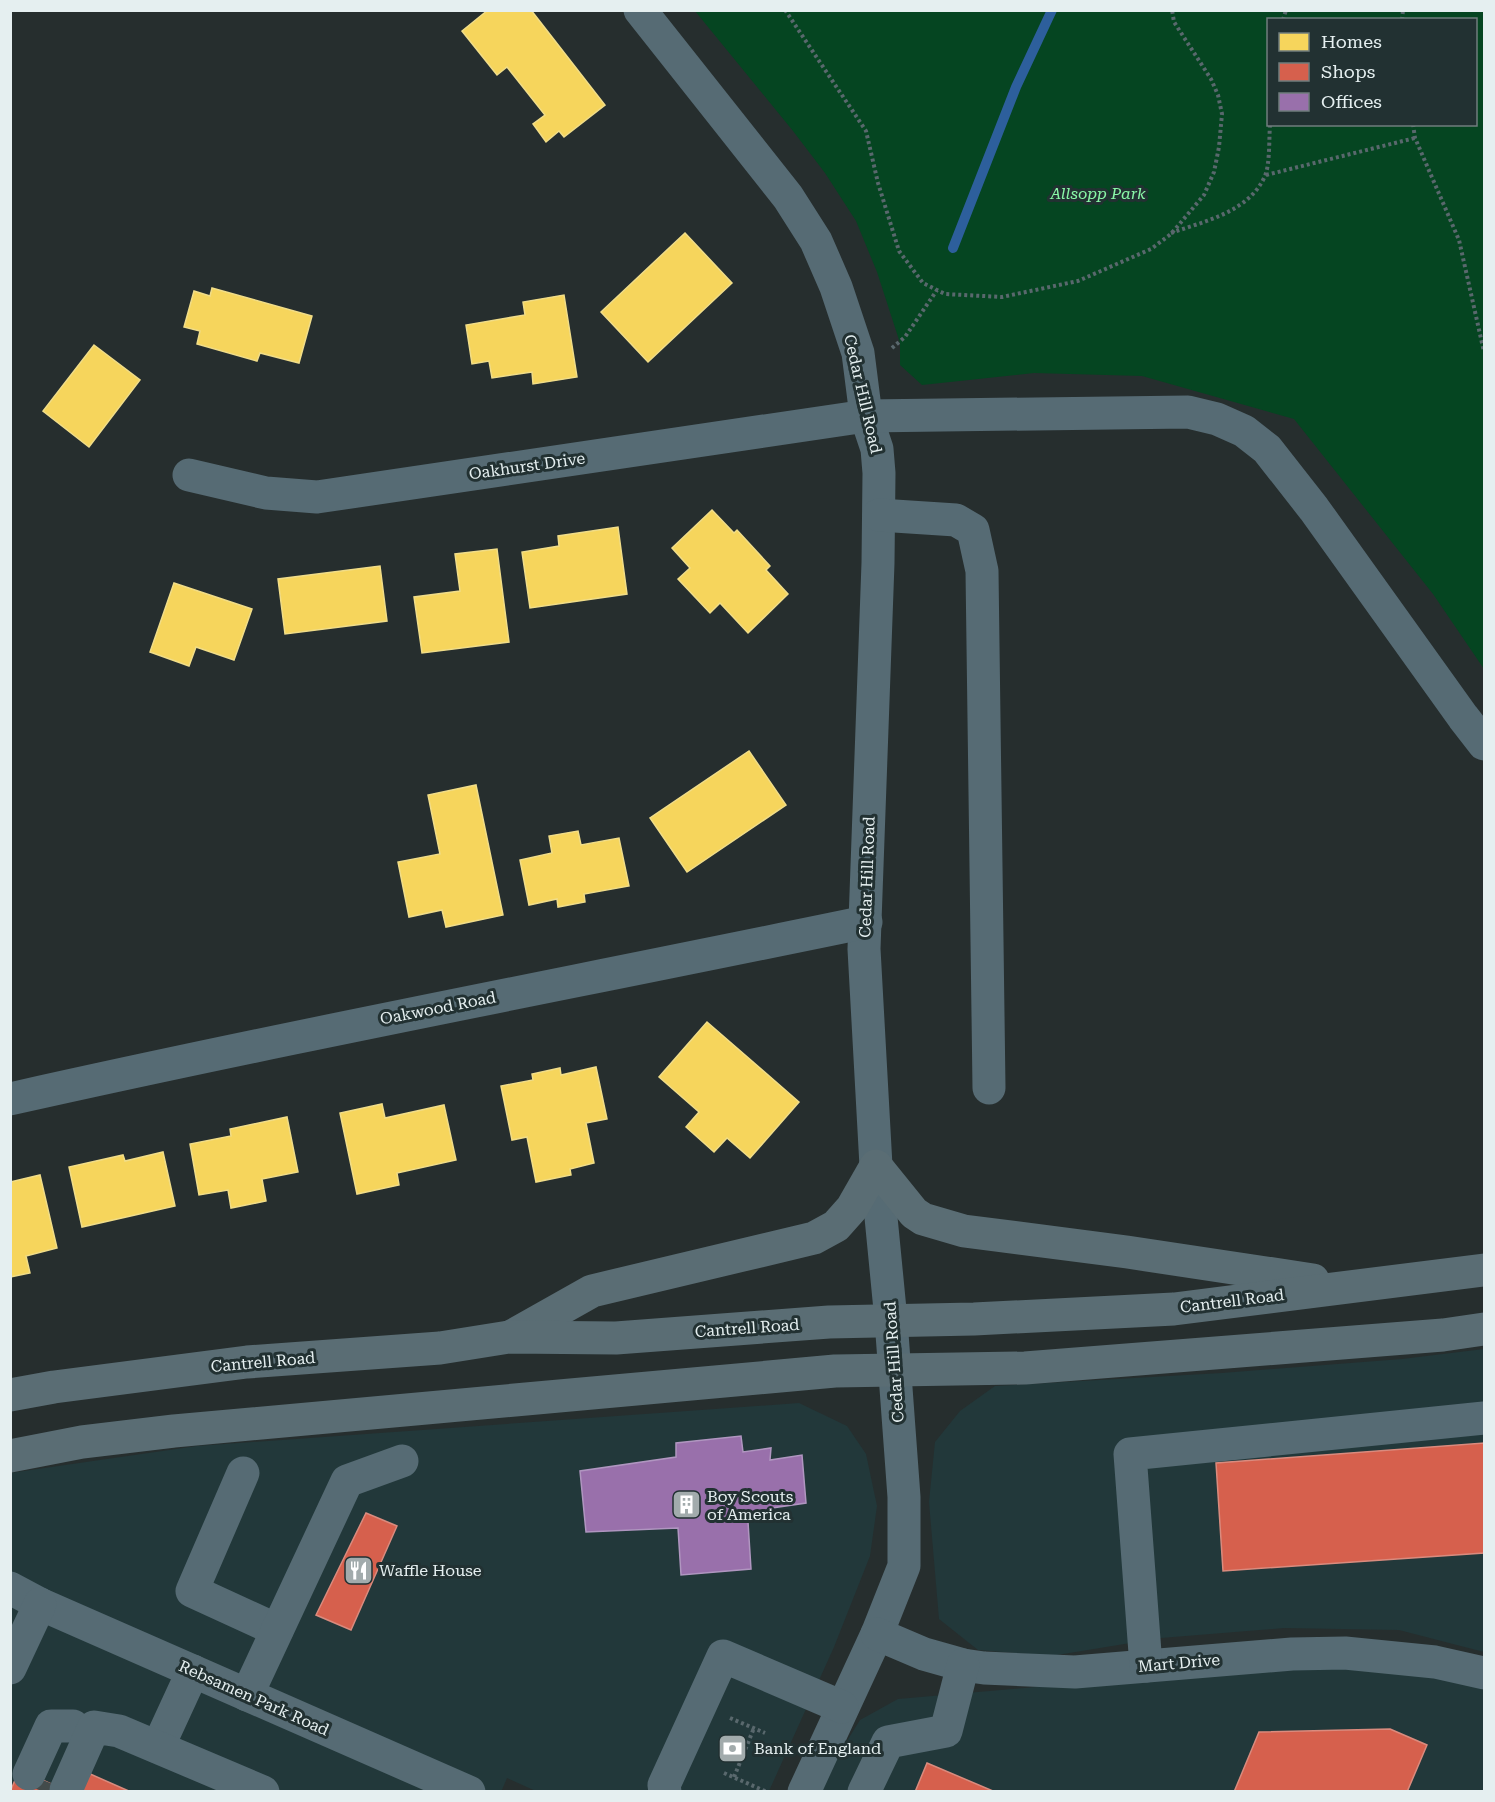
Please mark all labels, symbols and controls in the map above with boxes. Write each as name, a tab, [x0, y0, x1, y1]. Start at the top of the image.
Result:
legend	[1267, 18, 1477, 126]
text: Homes	[1321, 31, 1382, 52]
text: Shops	[1321, 61, 1375, 82]
text: Offices	[1321, 91, 1382, 112]
park label: Allsopp Park	[1049, 184, 1146, 203]
street label: Cedar Hill Road	[840, 333, 886, 455]
street label: Oakhurst Drive	[468, 448, 587, 484]
street label: Cedar Hill Road	[855, 816, 879, 938]
street label: Oakwood Road	[378, 987, 498, 1029]
street label: Cantrell Road	[1179, 1285, 1285, 1317]
street label: Cedar Hill Road	[880, 1301, 908, 1423]
street label: Cantrell Road	[694, 1315, 800, 1341]
street label: Cantrell Road	[210, 1348, 316, 1376]
place label: Boy Scouts of America	[707, 1487, 794, 1524]
building icon: Boy Scouts of America	[670, 1489, 702, 1521]
restaurant icon: Waffle House	[342, 1554, 374, 1586]
place label: Waffle House	[379, 1561, 482, 1580]
street label: Mart Drive	[1137, 1650, 1221, 1676]
street label: Rebsamen Park Road	[176, 1656, 332, 1740]
bank icon: Bank of England	[717, 1732, 749, 1764]
place label: Bank of England	[754, 1739, 881, 1758]

